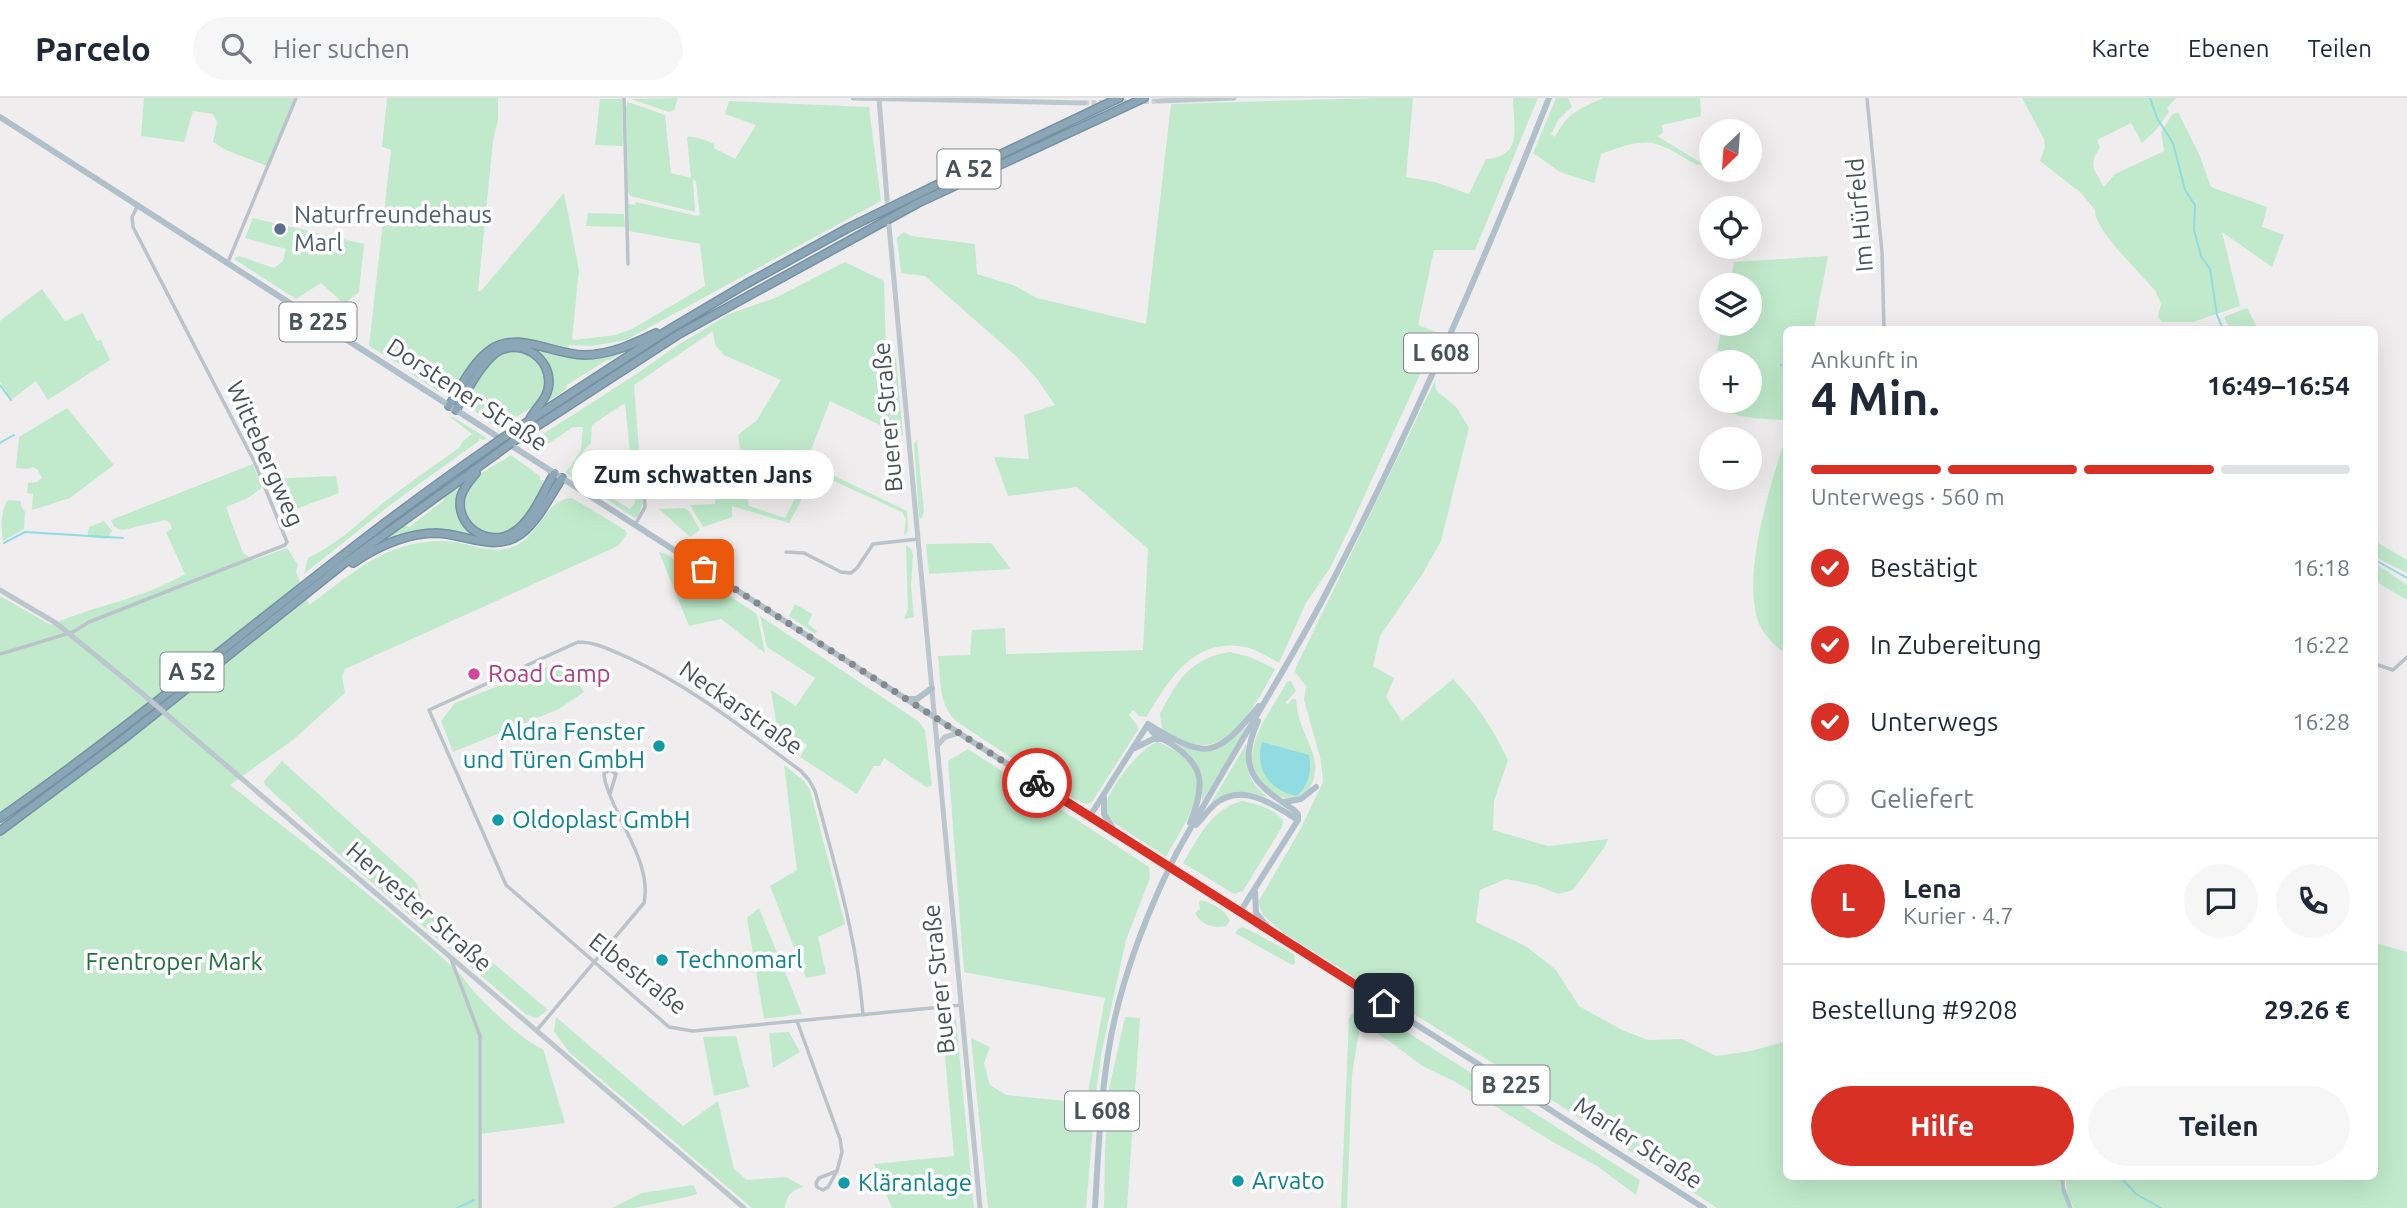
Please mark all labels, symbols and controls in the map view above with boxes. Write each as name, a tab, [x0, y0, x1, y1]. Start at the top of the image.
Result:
search box	[193, 17, 683, 80]
icon: search	[217, 29, 255, 67]
text: Parcelo	[35, 30, 151, 67]
text: Hier suchen	[273, 34, 410, 63]
text: Karte	[2091, 35, 2150, 62]
text: Ebenen	[2188, 35, 2269, 62]
text: Teilen	[2307, 35, 2372, 62]
north arrow	[1699, 119, 1762, 182]
map controls	[1699, 119, 1762, 490]
road number: A 52	[937, 150, 1000, 188]
street label: Im Hürfeld	[1841, 157, 1878, 273]
button: locate	[1699, 196, 1762, 259]
place label: Naturfreundehaus Marl	[294, 201, 492, 256]
marker: Naturfreundehaus Marl	[272, 221, 288, 237]
button: layers	[1699, 273, 1762, 336]
road number: B 225	[280, 302, 356, 342]
street label: Dorstener Straße	[382, 333, 553, 457]
road number: L 608	[1404, 334, 1478, 372]
street label: Buerer Straße	[868, 341, 907, 493]
text: Ankunft in	[1811, 347, 1919, 372]
button: +	[1699, 350, 1762, 413]
text: 16:49–16:54	[2207, 371, 2350, 400]
text: 4 Min.	[1811, 372, 1940, 424]
street label: Wittebergweg	[221, 377, 310, 531]
button: −	[1699, 427, 1762, 490]
callout: Zum schwatten Jans	[573, 450, 835, 499]
text: Zum schwatten Jans	[594, 462, 812, 487]
text: Unterwegs · 560 m	[1811, 484, 2005, 509]
pin	[674, 539, 734, 599]
icon: check	[1811, 549, 1849, 587]
icon: bag	[685, 550, 723, 588]
text: Bestätigt	[1870, 553, 1977, 582]
text: 16:18	[2292, 555, 2350, 580]
icon: check	[1811, 626, 1849, 664]
text: In Zubereitung	[1870, 630, 2042, 659]
text: 16:22	[2292, 632, 2350, 657]
road number: A 52	[160, 652, 224, 692]
street label: Neckarstraße	[675, 655, 808, 760]
place label: Road Camp	[488, 660, 611, 687]
marker: Road Camp	[466, 666, 482, 682]
icon: check	[1811, 703, 1849, 741]
text: Unterwegs	[1870, 707, 1998, 736]
text: 16:28	[2292, 709, 2350, 734]
place label: Aldra Fenster und Türen GmbH	[463, 718, 645, 773]
marker: Aldra Fenster und Türen GmbH	[651, 738, 667, 754]
courier	[1002, 748, 1072, 818]
icon: bike	[1018, 764, 1056, 802]
text: Geliefert	[1870, 784, 1973, 813]
place label: Oldoplast GmbH	[512, 806, 690, 833]
marker: Oldoplast GmbH	[490, 812, 506, 828]
street label: Hervester Straße	[341, 836, 497, 977]
button: chat	[2184, 864, 2258, 938]
button: phone	[2276, 864, 2350, 938]
text: Lena	[1903, 874, 1962, 903]
text: L	[1841, 887, 1855, 916]
street label: Buerer Straße	[917, 903, 960, 1055]
text: Kurier · 4.7	[1903, 903, 2014, 928]
street label: Elbestraße	[584, 927, 692, 1020]
place label: Technomarl	[676, 946, 802, 973]
park label: Frentroper Mark	[85, 948, 263, 975]
marker: Technomarl	[654, 952, 670, 968]
pin	[1354, 973, 1414, 1033]
icon: home	[1365, 984, 1403, 1022]
text: Bestellung #9208	[1811, 995, 2018, 1024]
text: 29.26 €	[2264, 995, 2350, 1024]
road number: B 225	[1472, 1066, 1550, 1104]
button: Hilfe	[1811, 1086, 2074, 1166]
button: Teilen	[2088, 1086, 2350, 1166]
street label: Marler Straße	[1569, 1091, 1708, 1194]
road number: L 608	[1065, 1092, 1139, 1130]
place label: Arvato	[1252, 1167, 1325, 1194]
place label: Kläranlage	[858, 1169, 972, 1196]
marker: Arvato	[1230, 1173, 1246, 1189]
marker: Kläranlage	[836, 1175, 852, 1191]

